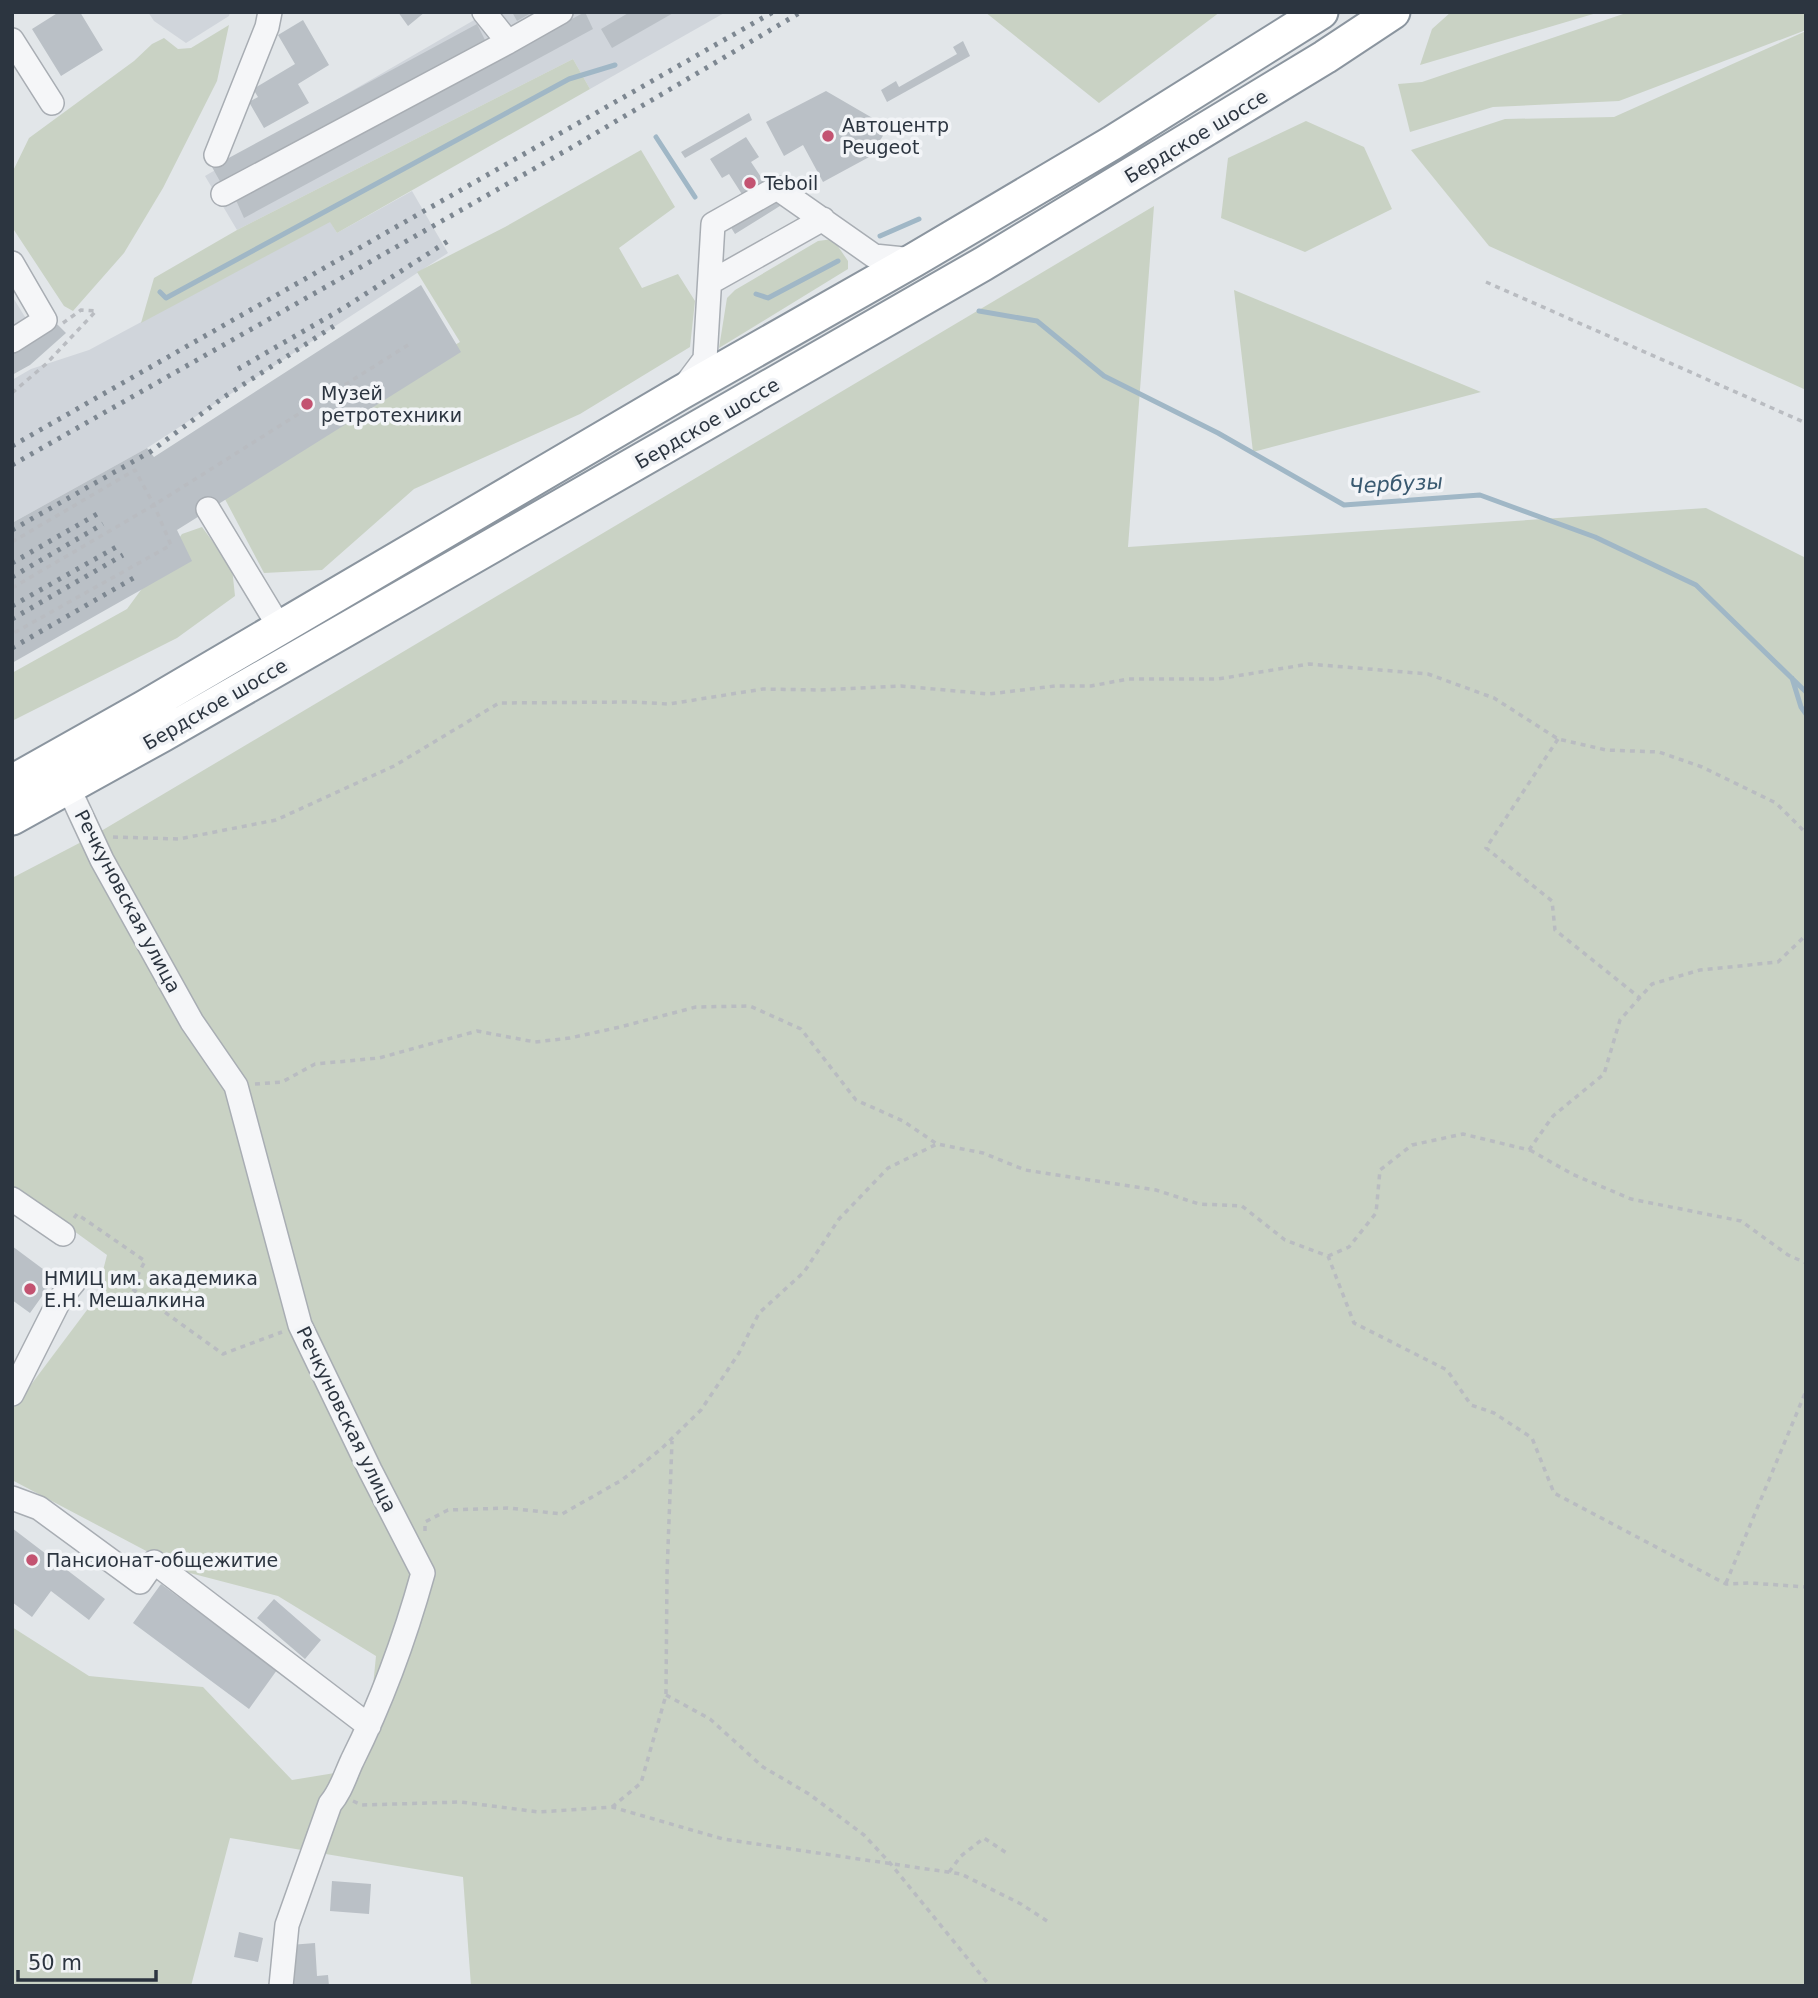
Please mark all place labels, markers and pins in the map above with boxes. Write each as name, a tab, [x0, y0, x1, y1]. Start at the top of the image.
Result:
place label: Автоцентр Peugeot	[842, 114, 949, 158]
marker: Автоцентр Peugeot	[820, 128, 836, 144]
place label: Teboil	[763, 172, 818, 194]
marker: Teboil	[742, 175, 758, 191]
place label: Музей ретротехники	[321, 382, 462, 426]
marker: Музей ретротехники	[299, 396, 315, 412]
place label: НМИЦ им. академика Е.Н. Мешалкина	[44, 1267, 258, 1311]
marker: НМИЦ им. академика Е.Н. Мешалкина	[22, 1281, 38, 1297]
place label: Пансионат-общежитие	[46, 1549, 278, 1571]
marker: Пансионат-общежитие	[24, 1552, 40, 1568]

